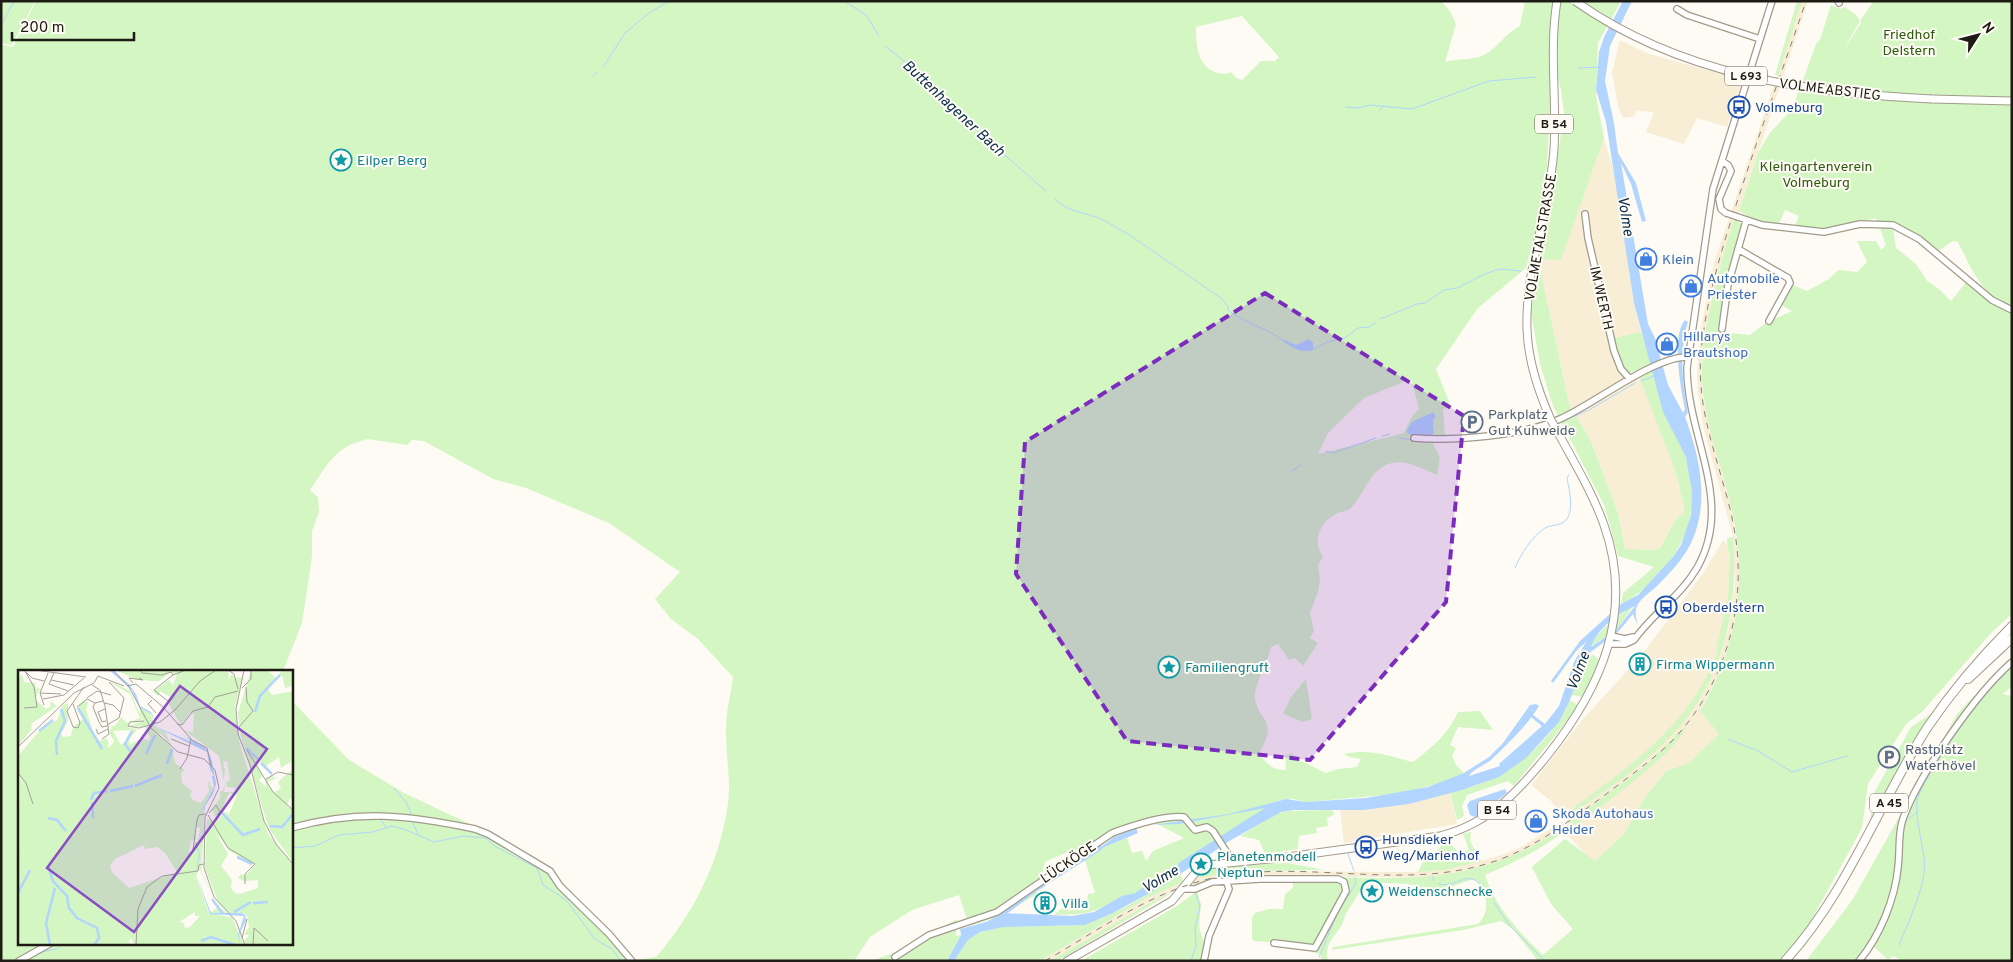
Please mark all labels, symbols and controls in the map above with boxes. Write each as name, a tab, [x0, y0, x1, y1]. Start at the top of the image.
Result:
scale bar	[12, 10, 135, 42]
north arrow	[1953, 10, 2003, 60]
text: 200 m	[20, 19, 65, 38]
text: N	[1977, 19, 1997, 37]
park label: Friedhof Delstern	[1882, 27, 1936, 60]
water label: Buttenhagener Bach	[898, 57, 1008, 162]
road number: L 693	[1725, 66, 1767, 85]
street label: VOLMEABSTIEG	[1778, 76, 1882, 105]
bus stop icon: Volmeburg	[1727, 95, 1751, 119]
place label: Volmeburg	[1755, 100, 1823, 117]
road number: B 54	[1535, 115, 1573, 134]
place icon: Eilper Berg	[329, 148, 353, 172]
place label: Eilper Berg	[357, 153, 427, 170]
park label: Kleingartenverein Volmeburg	[1760, 159, 1872, 192]
street label: VOLMETALSTRASSE	[1522, 172, 1561, 302]
water label: Volme	[1612, 195, 1637, 238]
shop icon: Klein	[1634, 247, 1658, 271]
place label: Klein	[1662, 252, 1694, 269]
street label: IM WERTH	[1585, 265, 1616, 332]
place label: Automobile Priester	[1707, 271, 1780, 304]
shop icon: Automobile Priester	[1679, 274, 1703, 298]
place label: Hillarys Brautshop	[1683, 329, 1748, 362]
shop icon: Hillarys Brautshop	[1655, 332, 1679, 356]
place label: Parkplatz Gut Kuhweide	[1488, 407, 1575, 440]
parking icon: Parkplatz Gut Kuhweide	[1460, 410, 1484, 434]
bus stop icon: Oberdelstern	[1654, 595, 1678, 619]
place label: Oberdelstern	[1682, 600, 1765, 617]
water label: Volme	[1563, 649, 1596, 694]
building icon: Firma Wippermann	[1628, 652, 1652, 676]
place icon: Familiengruft	[1157, 655, 1181, 679]
place label: Firma Wippermann	[1656, 657, 1775, 674]
place label: Familiengruft	[1185, 660, 1269, 677]
inset map	[18, 670, 292, 944]
place label: Rastplatz Waterhövel	[1905, 742, 1976, 775]
parking icon: Rastplatz Waterhövel	[1877, 745, 1901, 769]
road number: A 45	[1870, 794, 1908, 812]
road number: B 54	[1478, 800, 1516, 820]
place label: Skoda Autohaus Heider	[1552, 806, 1653, 839]
shop icon: Skoda Autohaus Heider	[1524, 809, 1548, 833]
place label: Hunsdieker Weg/Marienhof	[1382, 832, 1480, 865]
bus stop icon: Hunsdieker Weg/Marienhof	[1354, 835, 1378, 859]
street label: LÜCKÖGE	[1037, 838, 1100, 888]
place label: Planetenmodell Neptun	[1217, 849, 1316, 882]
place icon: Planetenmodell Neptun	[1189, 852, 1213, 876]
water label: Volme	[1139, 862, 1183, 899]
place icon: Weidenschnecke	[1360, 879, 1384, 903]
place label: Weidenschnecke	[1388, 884, 1493, 901]
building icon: Villa	[1033, 891, 1057, 915]
place label: Villa	[1061, 896, 1088, 913]

